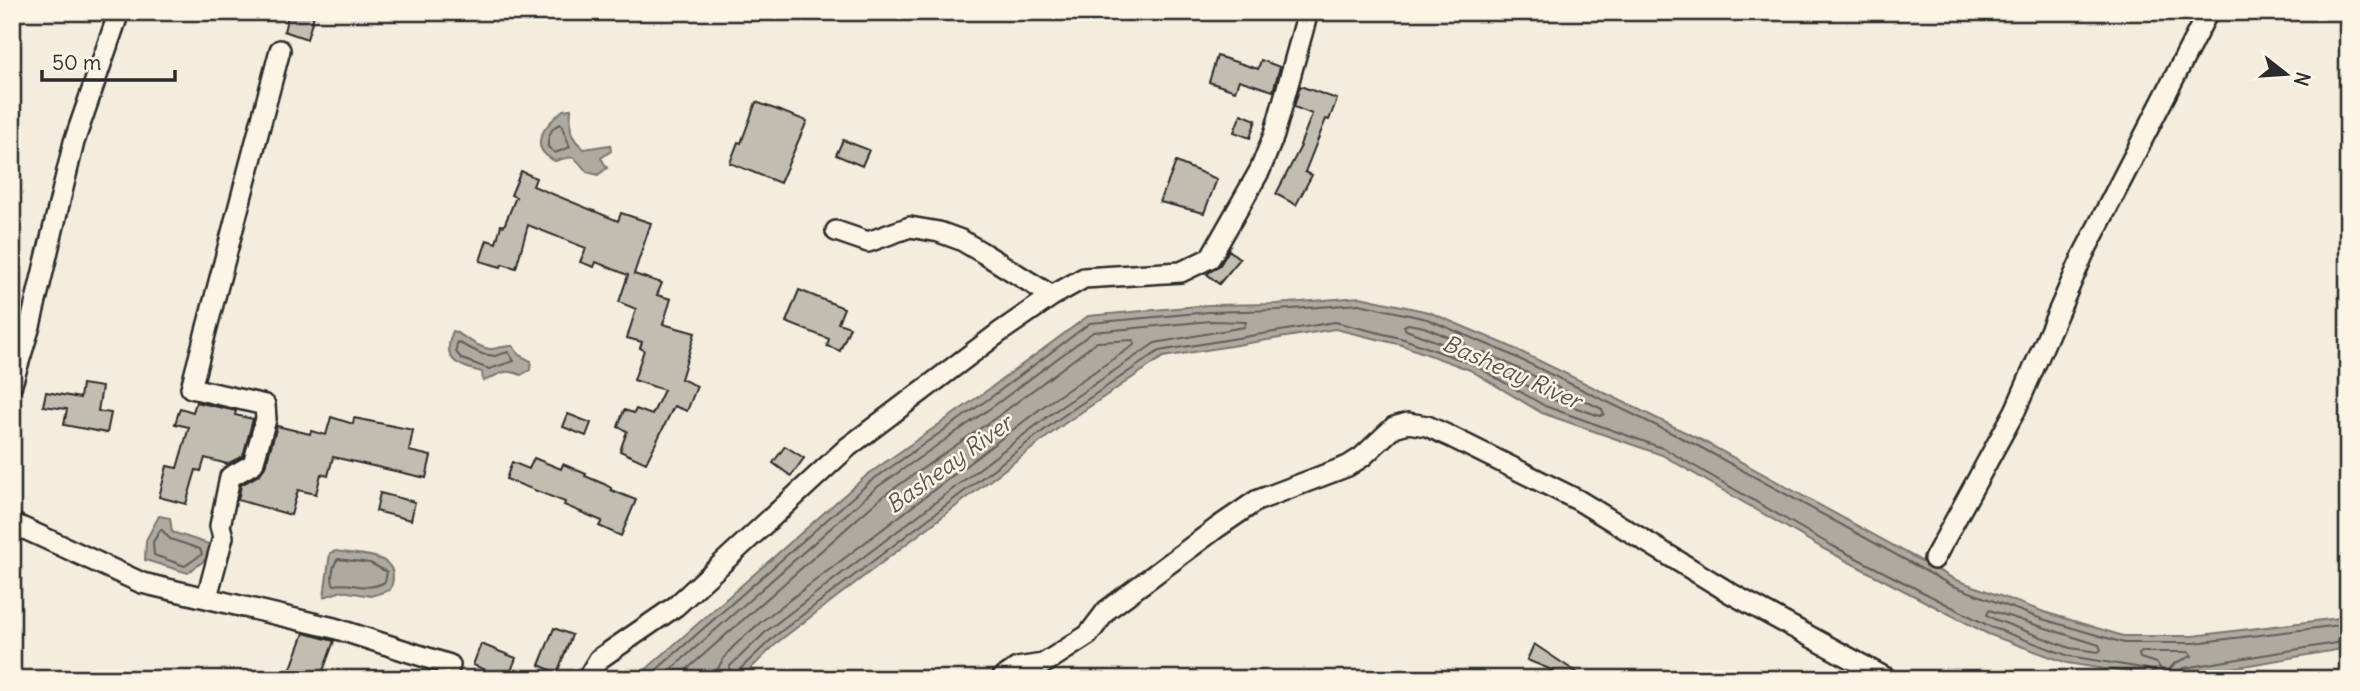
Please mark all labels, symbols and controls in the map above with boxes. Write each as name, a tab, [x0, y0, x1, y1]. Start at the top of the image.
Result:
scale bar	[42, 38, 175, 82]
north arrow	[2252, 38, 2322, 108]
text: 50 m	[52, 49, 101, 76]
text: N	[2289, 69, 2316, 89]
water label: Basheay River	[1438, 328, 1588, 416]
water label: Basheay River	[880, 407, 1019, 519]

